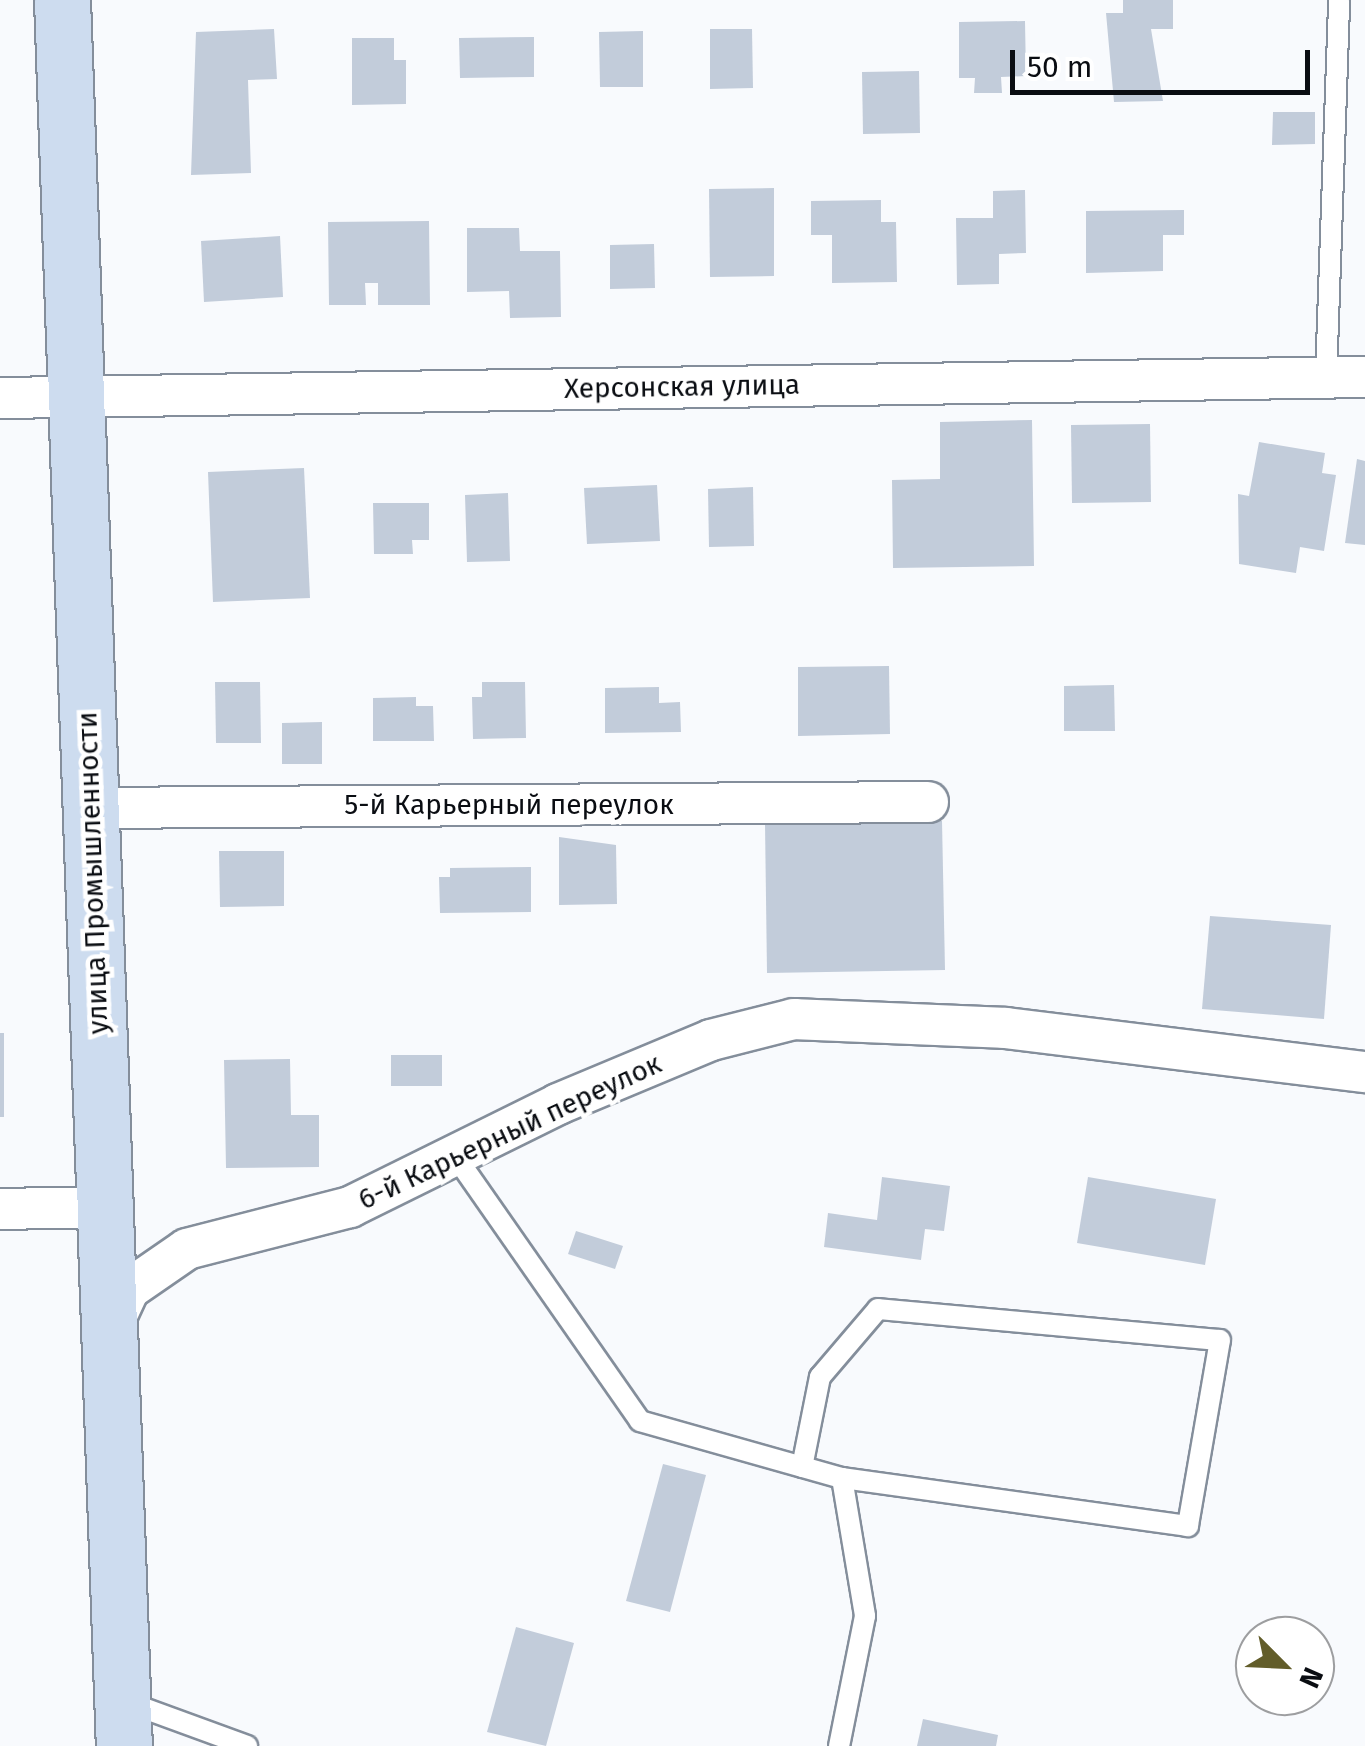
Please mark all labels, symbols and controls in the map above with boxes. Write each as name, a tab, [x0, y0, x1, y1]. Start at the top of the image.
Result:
scale bar	[1015, 30, 1315, 92]
text: 50 m	[1027, 49, 1092, 85]
street label: Херсонская улица	[564, 368, 800, 406]
street label: улица Промышленности	[71, 711, 115, 1035]
street label: 5-й Карьерный переулок	[344, 788, 674, 822]
street label: 6-й Карьерный переулок	[353, 1047, 667, 1217]
north arrow	[1235, 1616, 1335, 1716]
text: N	[1292, 1662, 1330, 1693]

